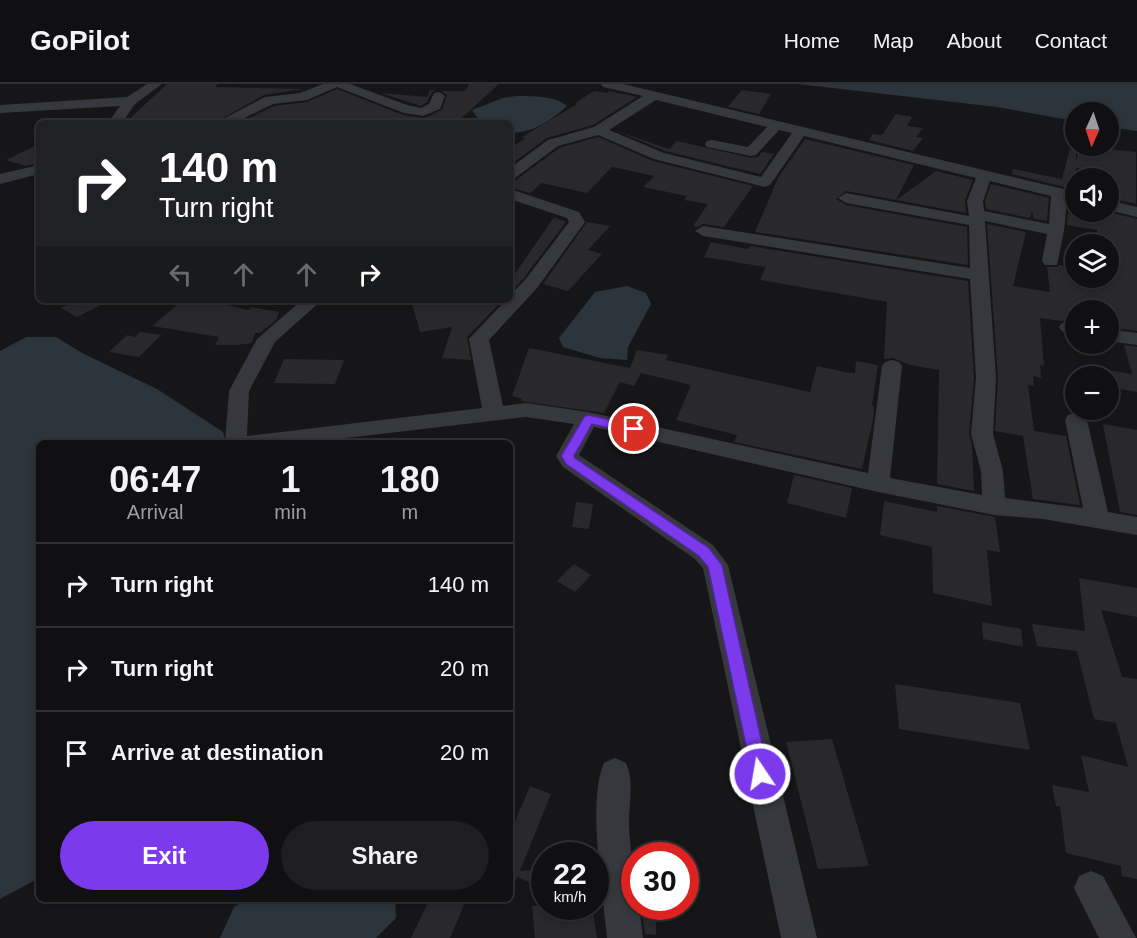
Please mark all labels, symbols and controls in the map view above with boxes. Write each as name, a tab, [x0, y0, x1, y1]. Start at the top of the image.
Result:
text: GoPilot	[30, 25, 130, 56]
text: Home	[784, 29, 840, 52]
text: Map	[873, 29, 914, 52]
text: About	[947, 29, 1002, 52]
text: Contact	[1035, 29, 1107, 52]
north arrow	[1065, 102, 1119, 156]
map controls	[1065, 102, 1119, 420]
icon: right	[60, 144, 138, 222]
text: 140 m	[159, 144, 278, 191]
button: sound	[1065, 168, 1119, 222]
text: Turn right	[159, 193, 274, 223]
button: layers	[1065, 234, 1119, 288]
icon: left	[164, 258, 197, 291]
icon: ahead	[227, 258, 260, 291]
icon: ahead	[290, 258, 323, 291]
icon: right	[353, 258, 386, 291]
button: +	[1065, 300, 1119, 354]
button: −	[1065, 366, 1119, 420]
pin	[608, 403, 659, 454]
icon: arrive	[617, 412, 650, 445]
text: 06:47	[109, 459, 201, 500]
text: 1	[280, 459, 300, 500]
text: 180	[380, 459, 440, 500]
text: Arrival	[127, 501, 184, 523]
text: min	[274, 501, 307, 523]
text: m	[401, 501, 418, 523]
icon: right	[60, 569, 93, 602]
text: Turn right	[111, 572, 213, 597]
text: 140 m	[428, 572, 489, 597]
icon: right	[60, 653, 93, 686]
text: Turn right	[111, 656, 213, 681]
text: 20 m	[440, 656, 489, 681]
icon: arrive	[60, 737, 93, 770]
text: Arrive at destination	[111, 740, 324, 765]
text: 20 m	[440, 740, 489, 765]
position arrow	[728, 742, 792, 806]
button: Exit	[60, 821, 269, 890]
button: Share	[281, 821, 489, 890]
speed limit sign: 30	[621, 842, 699, 920]
text: 22	[553, 857, 587, 890]
text: km/h	[554, 888, 586, 905]

